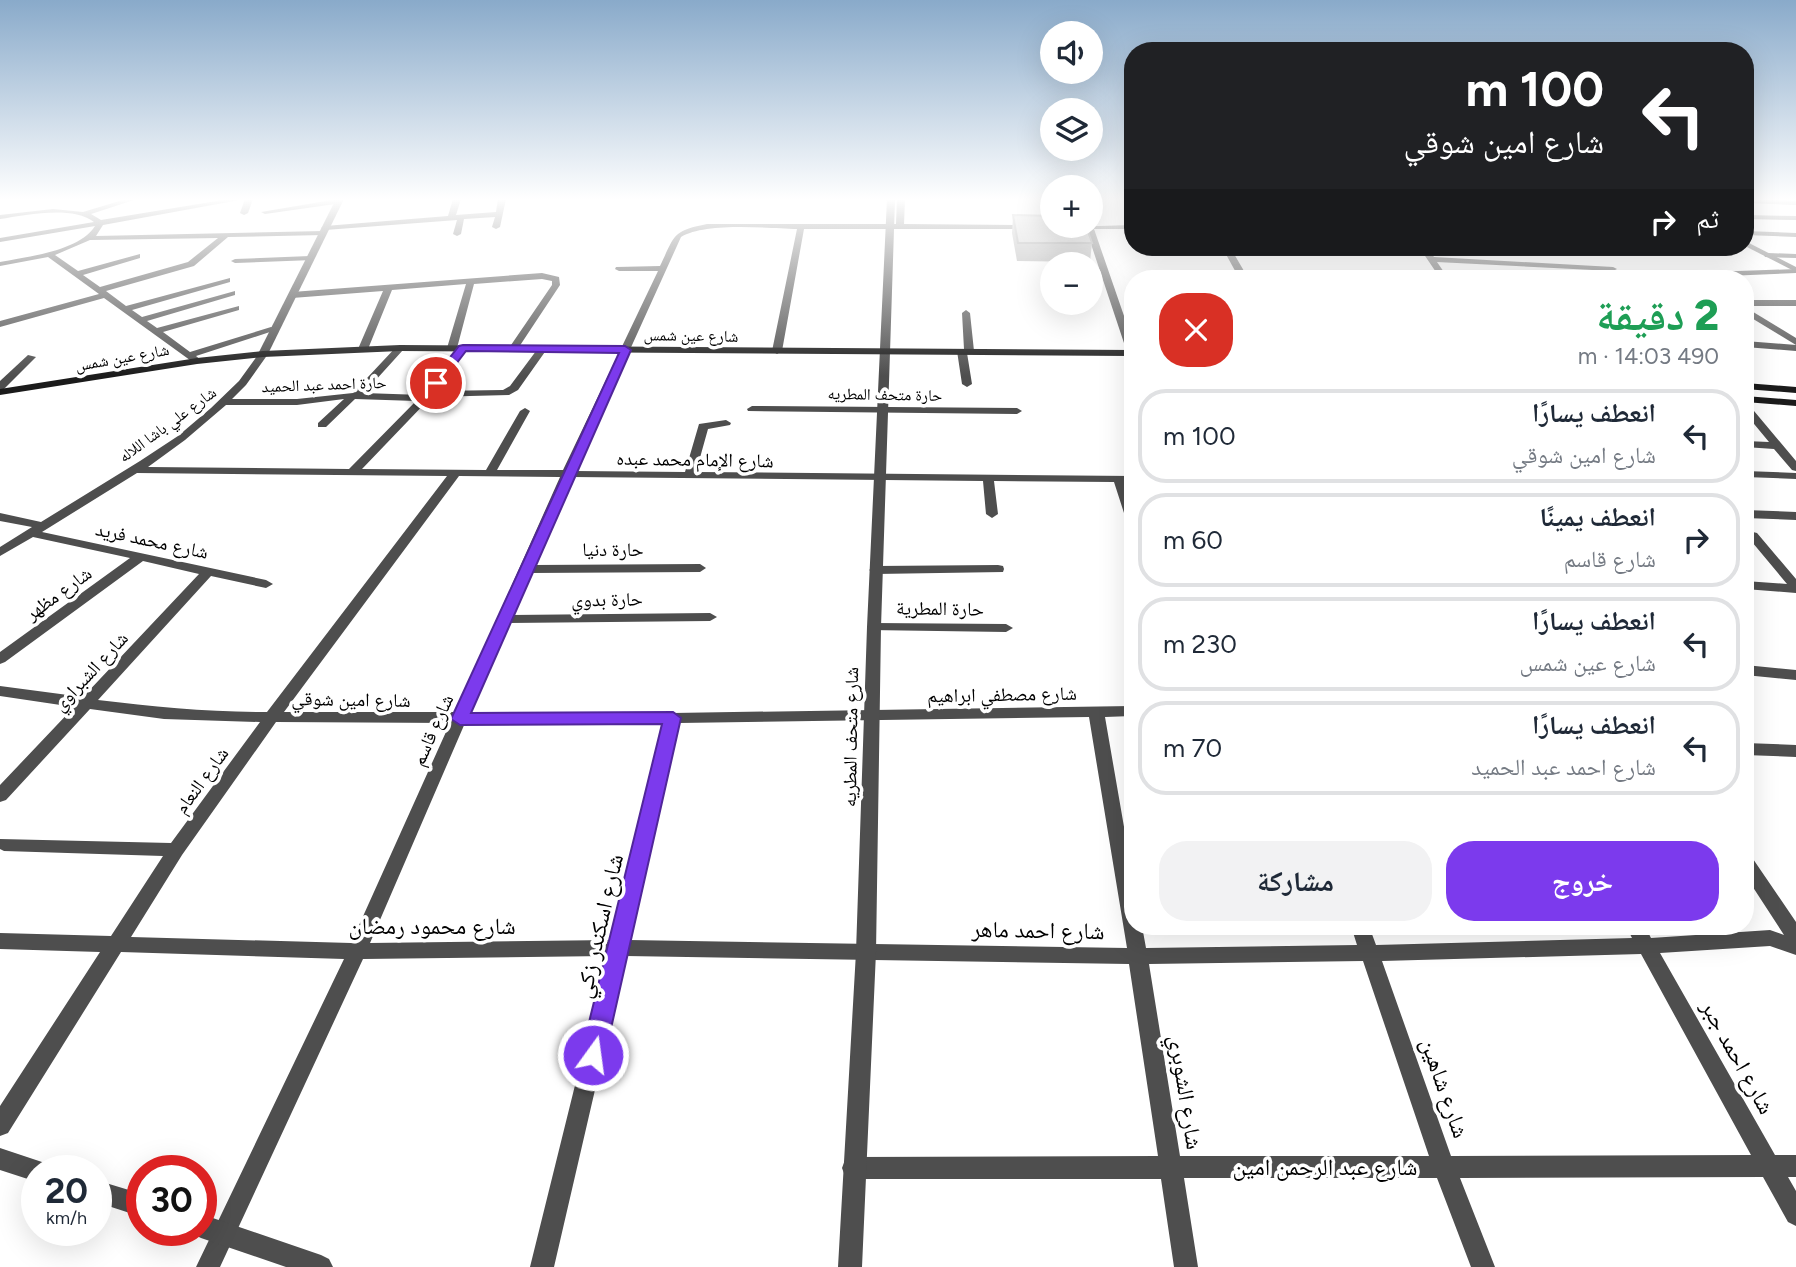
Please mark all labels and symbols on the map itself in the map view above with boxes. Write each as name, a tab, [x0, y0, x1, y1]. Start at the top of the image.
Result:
street label: شارع عين شمس	[643, 325, 739, 347]
street label: شارع عين شمس	[74, 340, 171, 376]
pin	[406, 353, 466, 413]
street label: حارة احمد عبد الحميد	[261, 373, 387, 396]
street label: شارع علي باشا اللاله	[115, 383, 222, 469]
street label: حارة متحف المطريه	[827, 384, 942, 405]
street label: شارع الإمام محمد عبده	[616, 447, 774, 474]
street label: شارع محمد فريد	[93, 517, 210, 564]
street label: حارة دنيا	[582, 538, 644, 561]
street label: شارع مظهر	[20, 562, 96, 626]
street label: حارة بدوي	[571, 587, 643, 615]
street label: حارة المطرية	[896, 596, 984, 621]
street label: شارع الشبراوي	[48, 627, 136, 718]
street label: شارع متحف المطريه	[838, 667, 863, 807]
street label: شارع مصطفي ابراهيم	[927, 682, 1077, 711]
street label: شارع امين شوقي	[291, 687, 411, 716]
street label: شارع قاسم	[406, 691, 459, 770]
street label: شارع النعام	[170, 742, 235, 819]
street label: شارع اسكندر زكي	[569, 851, 634, 1002]
street label: شارع محمود رمضان	[348, 912, 516, 941]
street label: شارع احمد ماهر	[970, 915, 1105, 946]
street label: شارع احمد جبر	[1694, 994, 1781, 1119]
position arrow	[556, 1018, 630, 1092]
street label: شارع الشوبري	[1158, 1033, 1209, 1152]
street label: شارع شاهين	[1414, 1034, 1475, 1142]
street label: شارع عبد الرحمن امين	[1233, 1153, 1417, 1182]
speed limit sign: 30	[126, 1155, 217, 1246]

